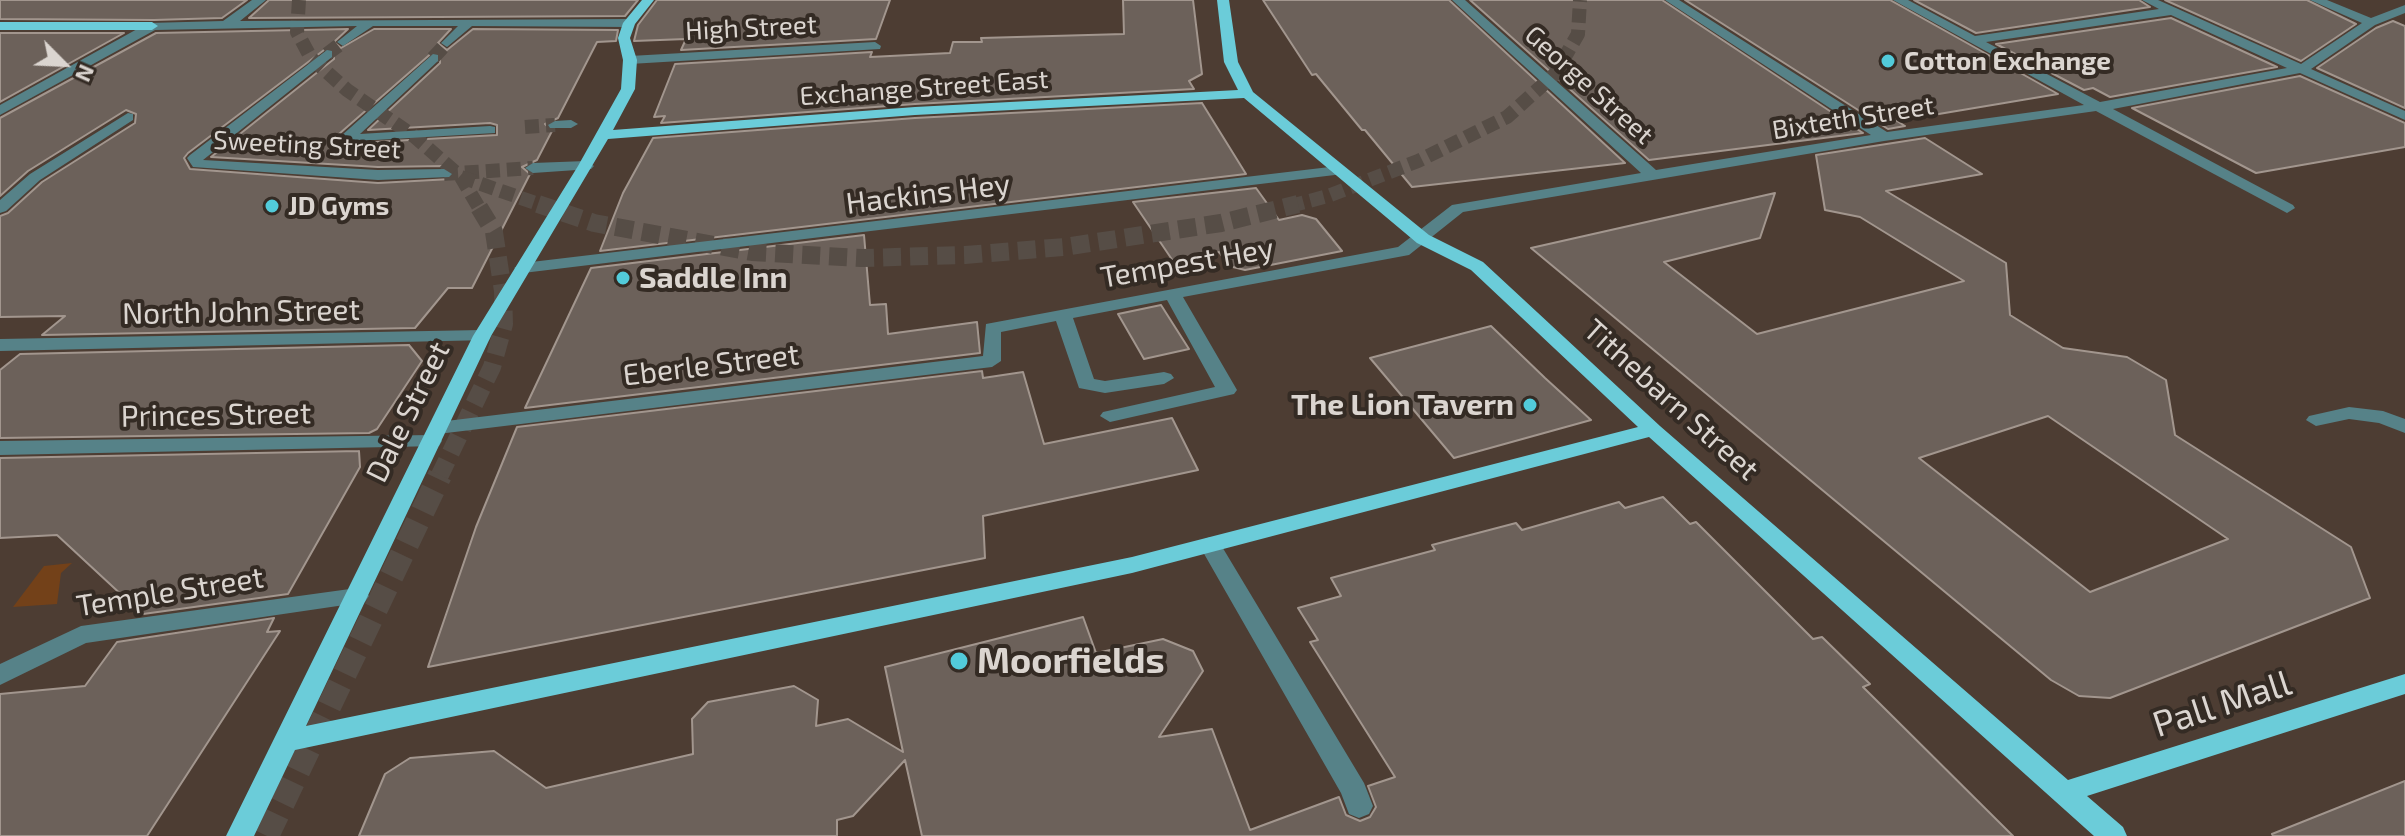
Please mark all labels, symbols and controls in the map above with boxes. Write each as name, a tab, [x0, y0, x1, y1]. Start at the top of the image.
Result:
street label: High Street	[685, 9, 817, 47]
street label: George Street	[1518, 19, 1660, 151]
north arrow	[24, 24, 104, 104]
place label: Cotton Exchange	[1904, 45, 2111, 77]
marker: Cotton Exchange	[1879, 52, 1897, 70]
text: N	[71, 61, 101, 86]
street label: Exchange Street East	[799, 64, 1049, 112]
street label: Bixteth Street	[1770, 90, 1936, 146]
street label: Sweeting Street	[212, 125, 402, 165]
street label: Hackins Hey	[844, 166, 1012, 222]
place label: JD Gyms	[288, 190, 389, 222]
marker: JD Gyms	[263, 197, 281, 215]
street label: Tempest Hey	[1098, 230, 1276, 296]
place label: Saddle Inn	[639, 260, 788, 296]
marker: Saddle Inn	[614, 269, 632, 287]
street label: North John Street	[122, 292, 360, 332]
street label: Tithebarn Street	[1576, 312, 1766, 488]
street label: Dale Street	[359, 336, 457, 488]
street label: Eberle Street	[621, 336, 801, 394]
place label: The Lion Tavern	[1291, 387, 1514, 423]
street label: Princes Street	[120, 395, 312, 435]
marker: The Lion Tavern	[1521, 396, 1539, 414]
street label: Temple Street	[74, 559, 266, 625]
place label: Moorfields	[977, 639, 1165, 683]
marker: Moorfields	[948, 650, 970, 672]
street label: Pall Mall	[2147, 661, 2297, 747]

